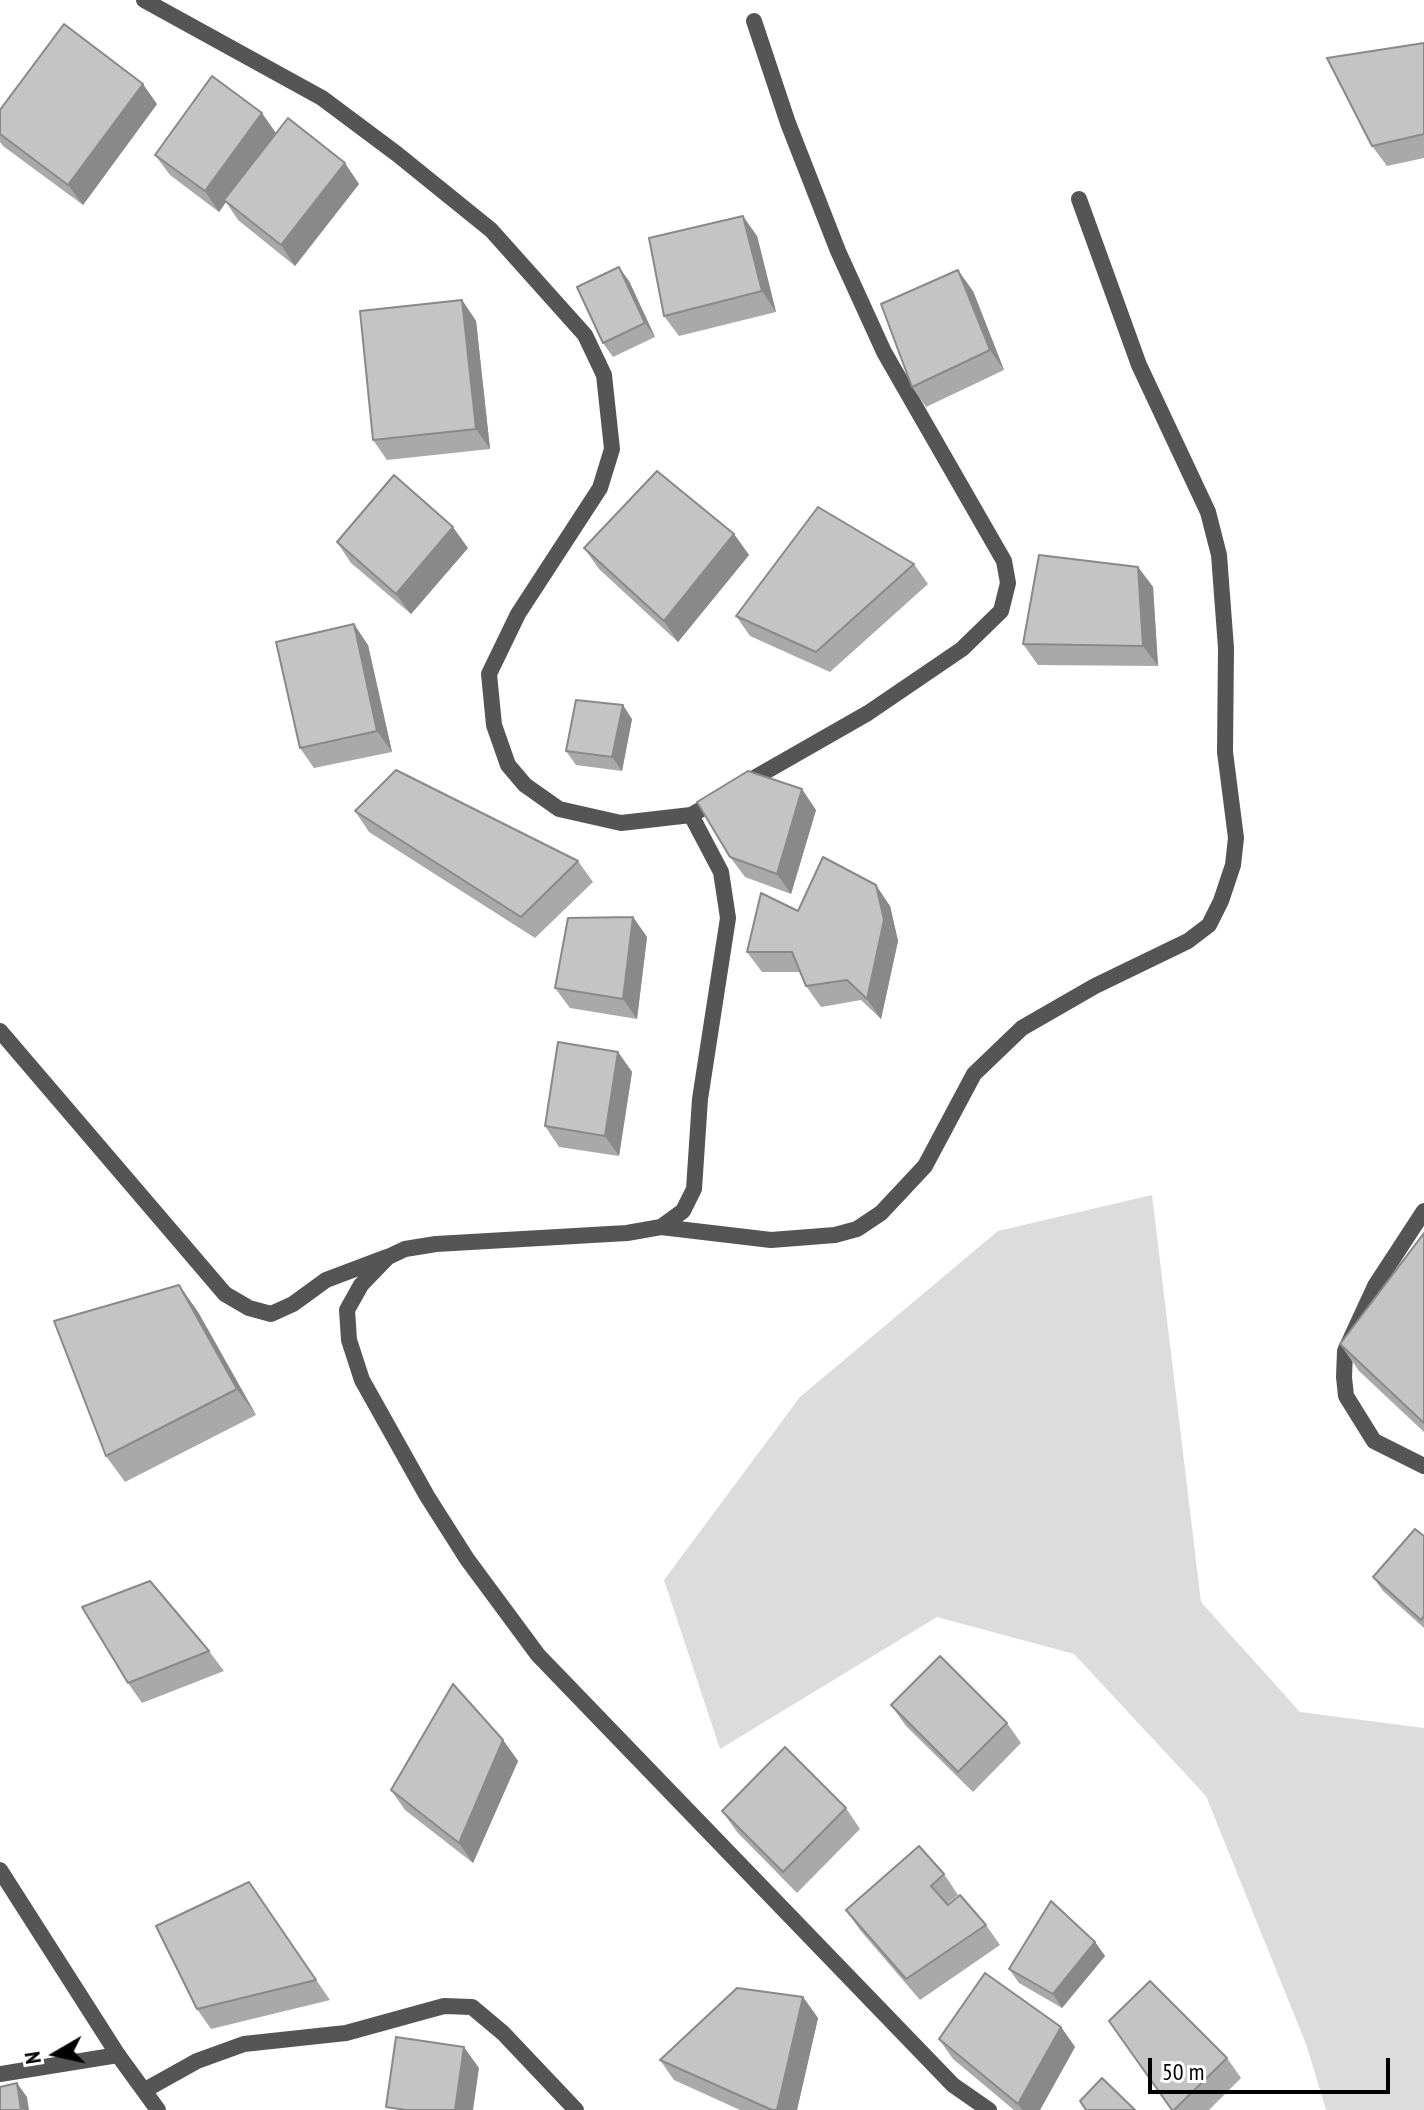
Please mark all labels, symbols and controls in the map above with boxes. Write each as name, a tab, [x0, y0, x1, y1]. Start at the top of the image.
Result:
north arrow	[16, 2014, 96, 2094]
scale bar	[1152, 2042, 1394, 2092]
text: N	[18, 2050, 47, 2066]
text: 50 m	[1162, 2056, 1204, 2087]

